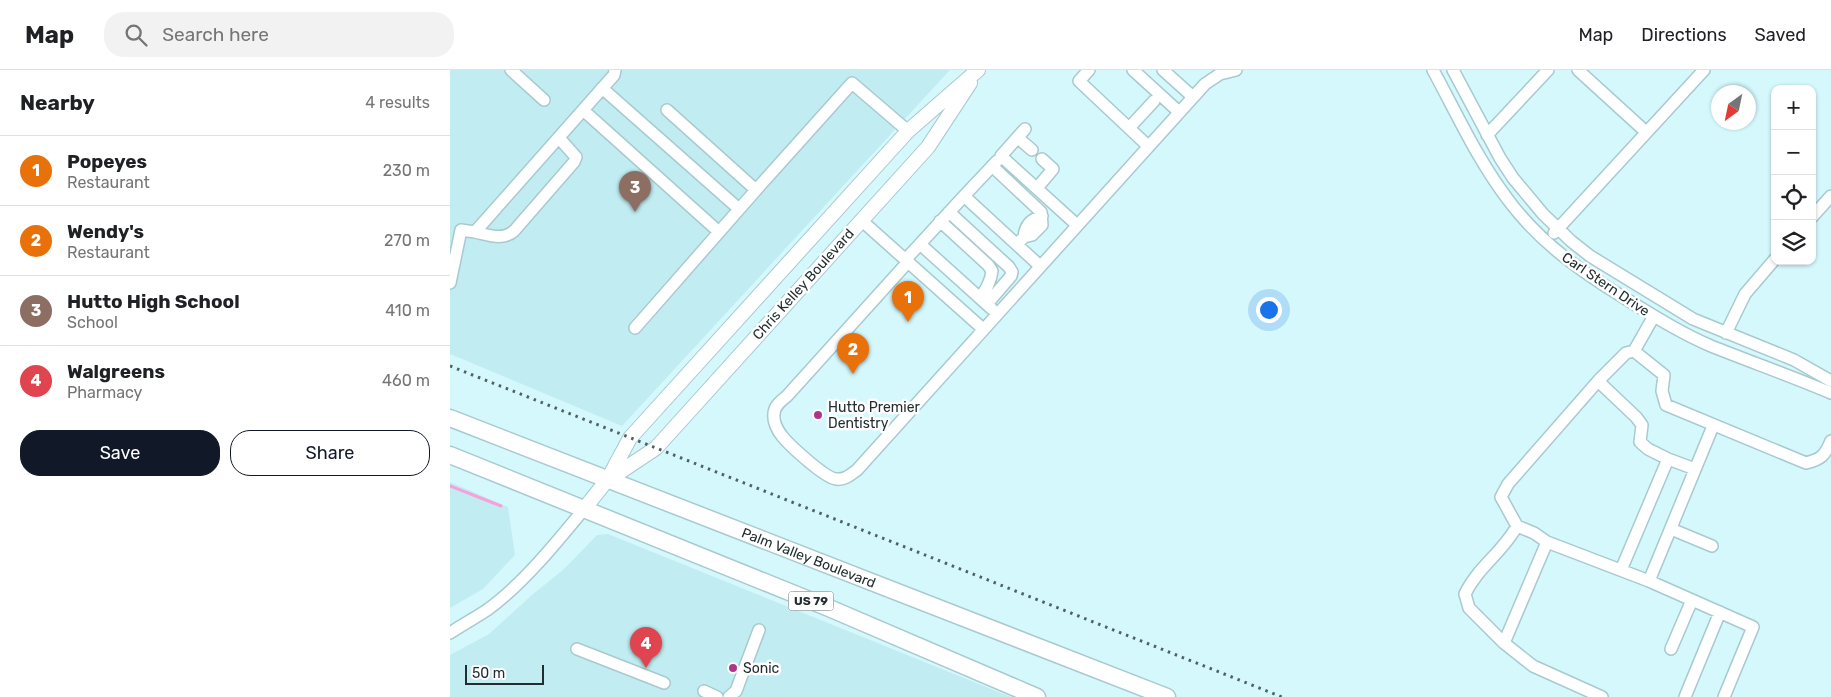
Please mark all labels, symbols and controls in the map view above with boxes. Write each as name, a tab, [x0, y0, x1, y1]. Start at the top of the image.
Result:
search box	[104, 12, 454, 57]
text: Map	[25, 21, 74, 49]
icon: search	[122, 21, 150, 49]
text: Search here	[162, 23, 269, 46]
text: Map	[1578, 24, 1613, 46]
text: Directions	[1641, 24, 1727, 46]
text: Saved	[1755, 24, 1806, 46]
north arrow	[1711, 85, 1756, 130]
map controls	[1771, 85, 1816, 265]
button: +	[1771, 85, 1816, 130]
text: Nearby	[20, 90, 95, 115]
text: 4 results	[365, 93, 430, 112]
button: −	[1771, 130, 1816, 175]
text: Popeyes	[67, 150, 147, 173]
text: 1	[32, 161, 40, 180]
text: 230 m	[383, 161, 430, 180]
pin: 3	[619, 171, 651, 212]
text: Restaurant	[67, 173, 150, 192]
button: locate	[1771, 175, 1816, 220]
text: Wendy's	[67, 220, 144, 243]
button: layers	[1771, 220, 1816, 265]
street label: Chris Kelley Boulevard	[749, 225, 858, 343]
text: 2	[31, 231, 41, 250]
text: 270 m	[384, 231, 430, 250]
text: Restaurant	[67, 243, 150, 262]
street label: Carl Stern Drive	[1559, 249, 1653, 320]
pin: 1	[892, 281, 924, 322]
text: Hutto High School	[67, 290, 240, 313]
your location	[1256, 297, 1282, 323]
text: 3	[31, 301, 41, 320]
text: 410 m	[385, 301, 430, 320]
text: School	[67, 313, 118, 332]
pin: 2	[837, 333, 869, 374]
text: Walgreens	[67, 360, 165, 383]
text: 4	[31, 371, 41, 390]
text: 460 m	[382, 371, 430, 390]
text: Pharmacy	[67, 383, 142, 402]
place label: Hutto Premier Dentistry	[828, 399, 921, 432]
marker: Hutto Premier Dentistry	[812, 409, 824, 421]
button: Save	[20, 430, 220, 476]
button: Share	[230, 430, 430, 476]
street label: Palm Valley Boulevard	[739, 524, 878, 592]
road number: US 79	[788, 592, 834, 610]
pin: 4	[630, 627, 662, 668]
place label: Sonic	[743, 660, 780, 677]
scale bar	[465, 662, 544, 685]
marker: Sonic	[727, 662, 739, 674]
text: 50 m	[472, 665, 505, 682]

